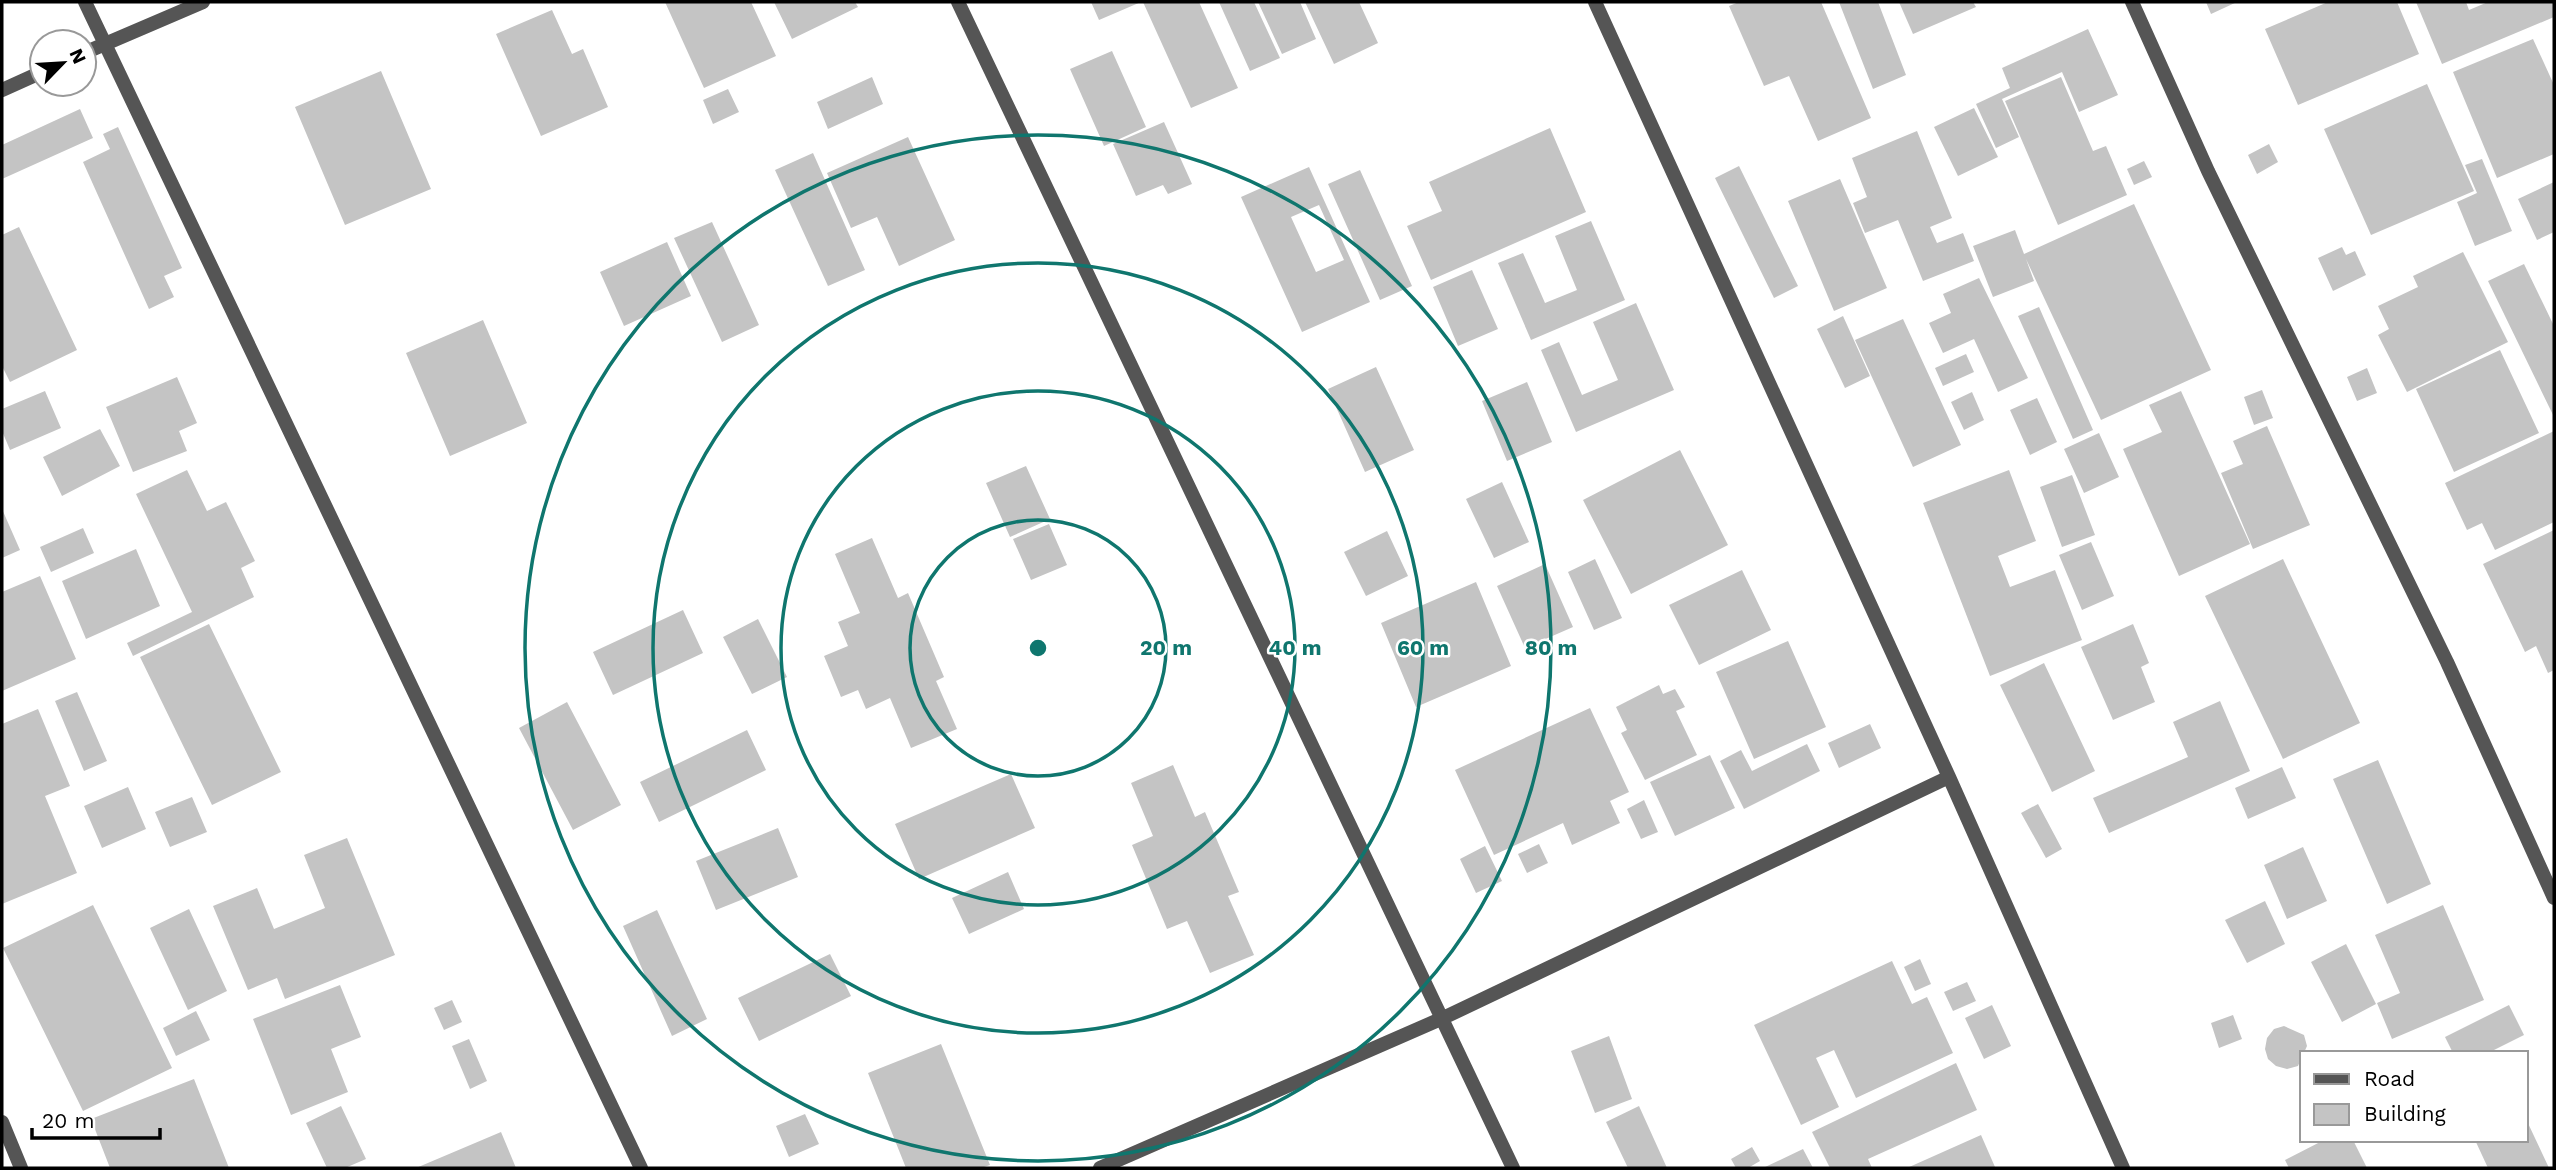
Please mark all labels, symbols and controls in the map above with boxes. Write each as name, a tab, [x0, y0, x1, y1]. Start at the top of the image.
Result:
north arrow	[28, 28, 98, 98]
text: N	[65, 45, 91, 67]
text: 20 m	[1140, 635, 1192, 660]
text: 40 m	[1269, 635, 1321, 660]
text: 60 m	[1397, 635, 1449, 660]
text: 80 m	[1525, 635, 1577, 660]
centre of rings	[1026, 636, 1050, 660]
legend	[2300, 1051, 2528, 1142]
text: Road	[2364, 1066, 2415, 1091]
scale bar	[32, 1096, 159, 1140]
text: Building	[2364, 1101, 2446, 1126]
text: 20 m	[42, 1108, 94, 1133]

